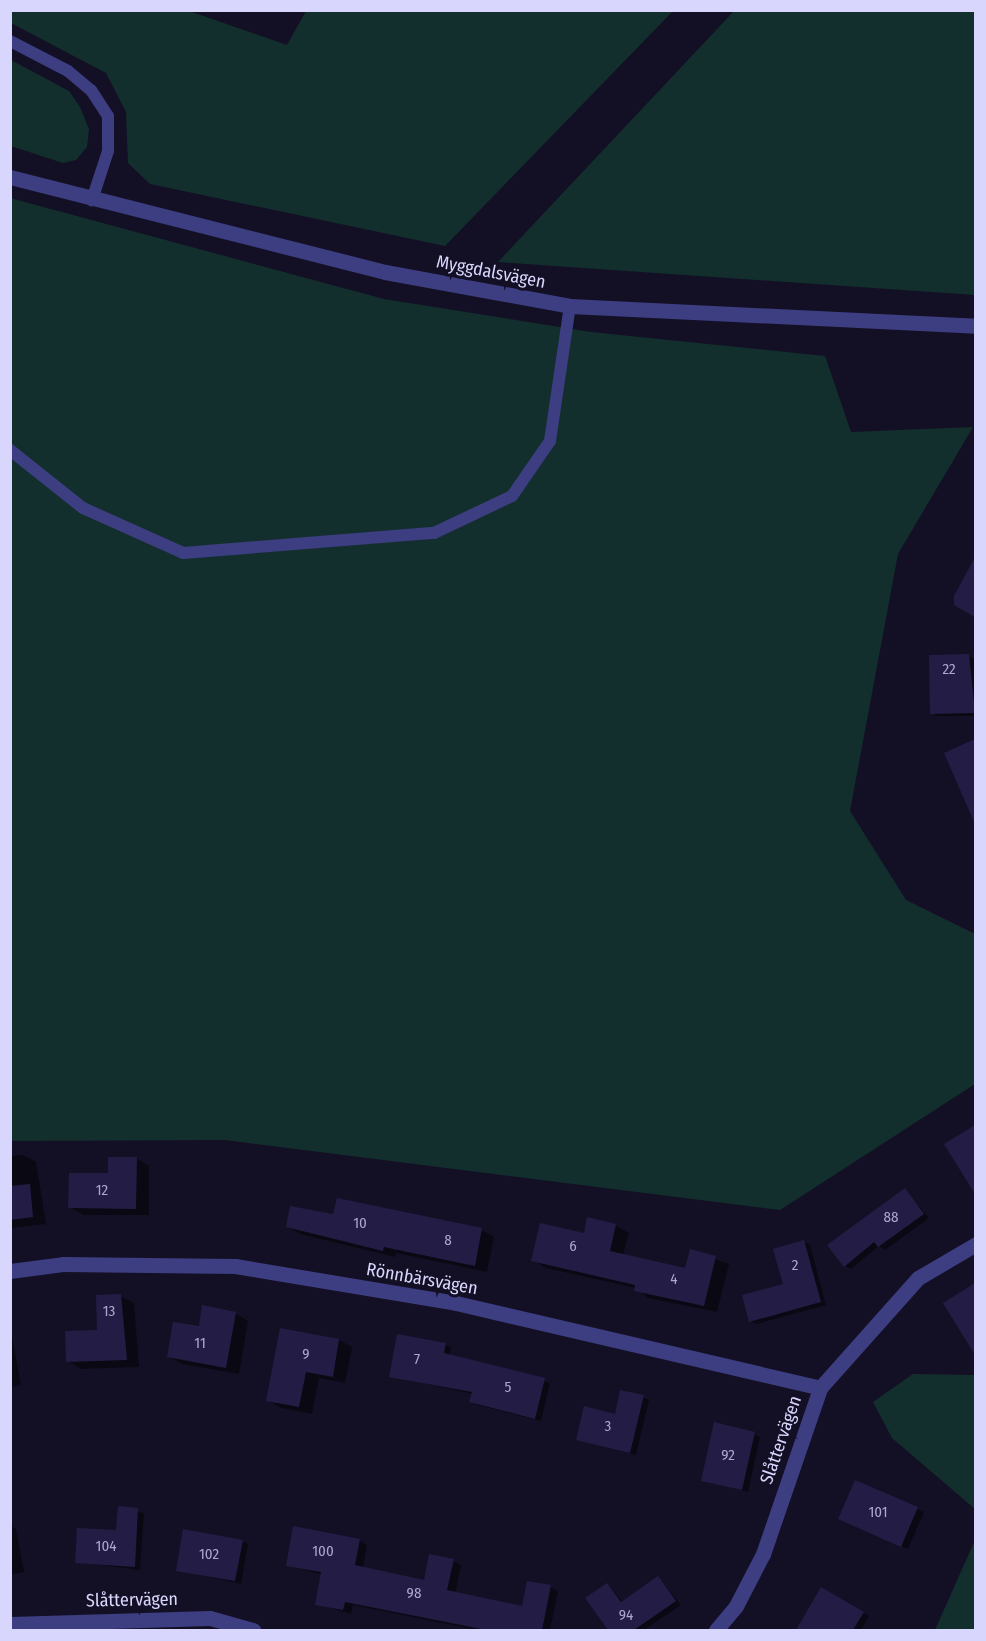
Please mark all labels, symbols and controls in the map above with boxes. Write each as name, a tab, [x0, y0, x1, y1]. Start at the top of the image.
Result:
street label: Myggdalsvägen	[435, 251, 547, 293]
house number: 22	[942, 661, 956, 679]
house number: 12	[96, 1182, 108, 1200]
house number: 88	[884, 1209, 898, 1227]
house number: 10	[353, 1215, 367, 1233]
house number: 8	[444, 1232, 452, 1250]
house number: 6	[569, 1238, 577, 1256]
house number: 2	[792, 1257, 798, 1275]
street label: Rönnbärsvägen	[365, 1259, 479, 1299]
house number: 4	[670, 1271, 678, 1289]
house number: 13	[103, 1303, 115, 1321]
house number: 11	[194, 1335, 206, 1353]
house number: 9	[302, 1346, 310, 1364]
house number: 7	[414, 1351, 420, 1369]
house number: 5	[505, 1379, 511, 1397]
street label: Slåttervägen	[756, 1393, 806, 1487]
house number: 3	[605, 1418, 611, 1436]
house number: 92	[721, 1447, 735, 1465]
house number: 101	[868, 1504, 888, 1522]
house number: 104	[96, 1538, 116, 1556]
house number: 100	[312, 1543, 334, 1561]
house number: 102	[199, 1546, 219, 1564]
house number: 98	[407, 1585, 421, 1603]
street label: Slåttervägen	[86, 1588, 178, 1612]
house number: 94	[619, 1607, 633, 1625]

